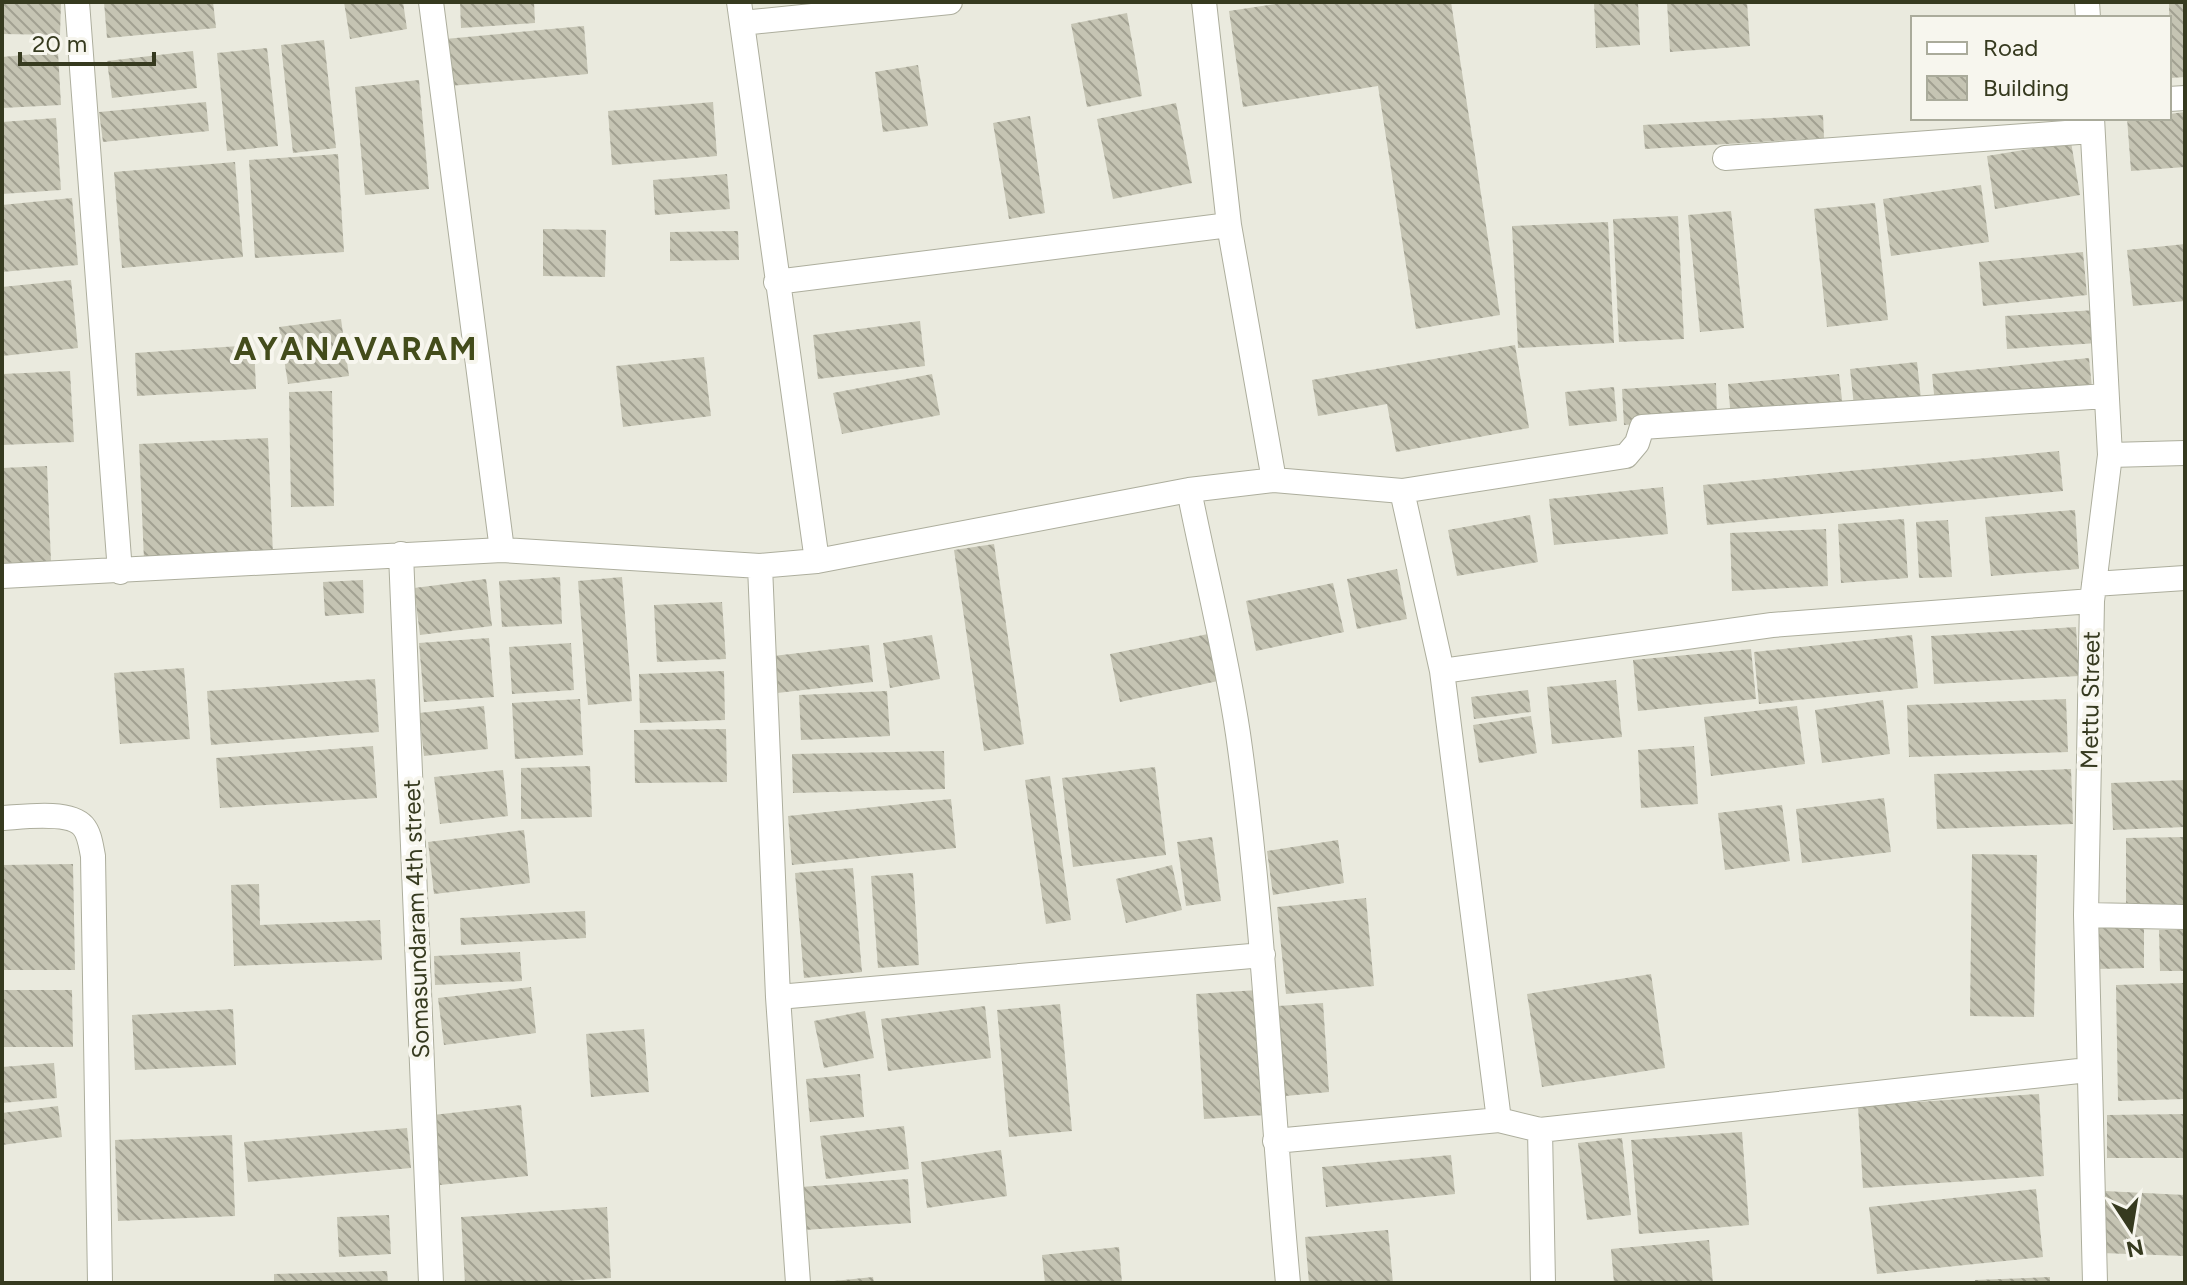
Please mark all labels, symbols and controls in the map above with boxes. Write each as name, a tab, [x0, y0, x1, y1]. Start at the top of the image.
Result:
scale bar	[20, 16, 154, 66]
legend	[1911, 16, 2171, 120]
text: 20 m	[32, 29, 87, 58]
text: Road	[1983, 33, 2038, 62]
text: Building	[1983, 73, 2069, 102]
district label: AYANAVARAM	[234, 330, 478, 368]
street label: Mettu Street	[2074, 631, 2106, 769]
street label: Somasundaram 4th street	[397, 779, 435, 1059]
north arrow	[2091, 1189, 2171, 1269]
text: N	[2124, 1233, 2146, 1263]

